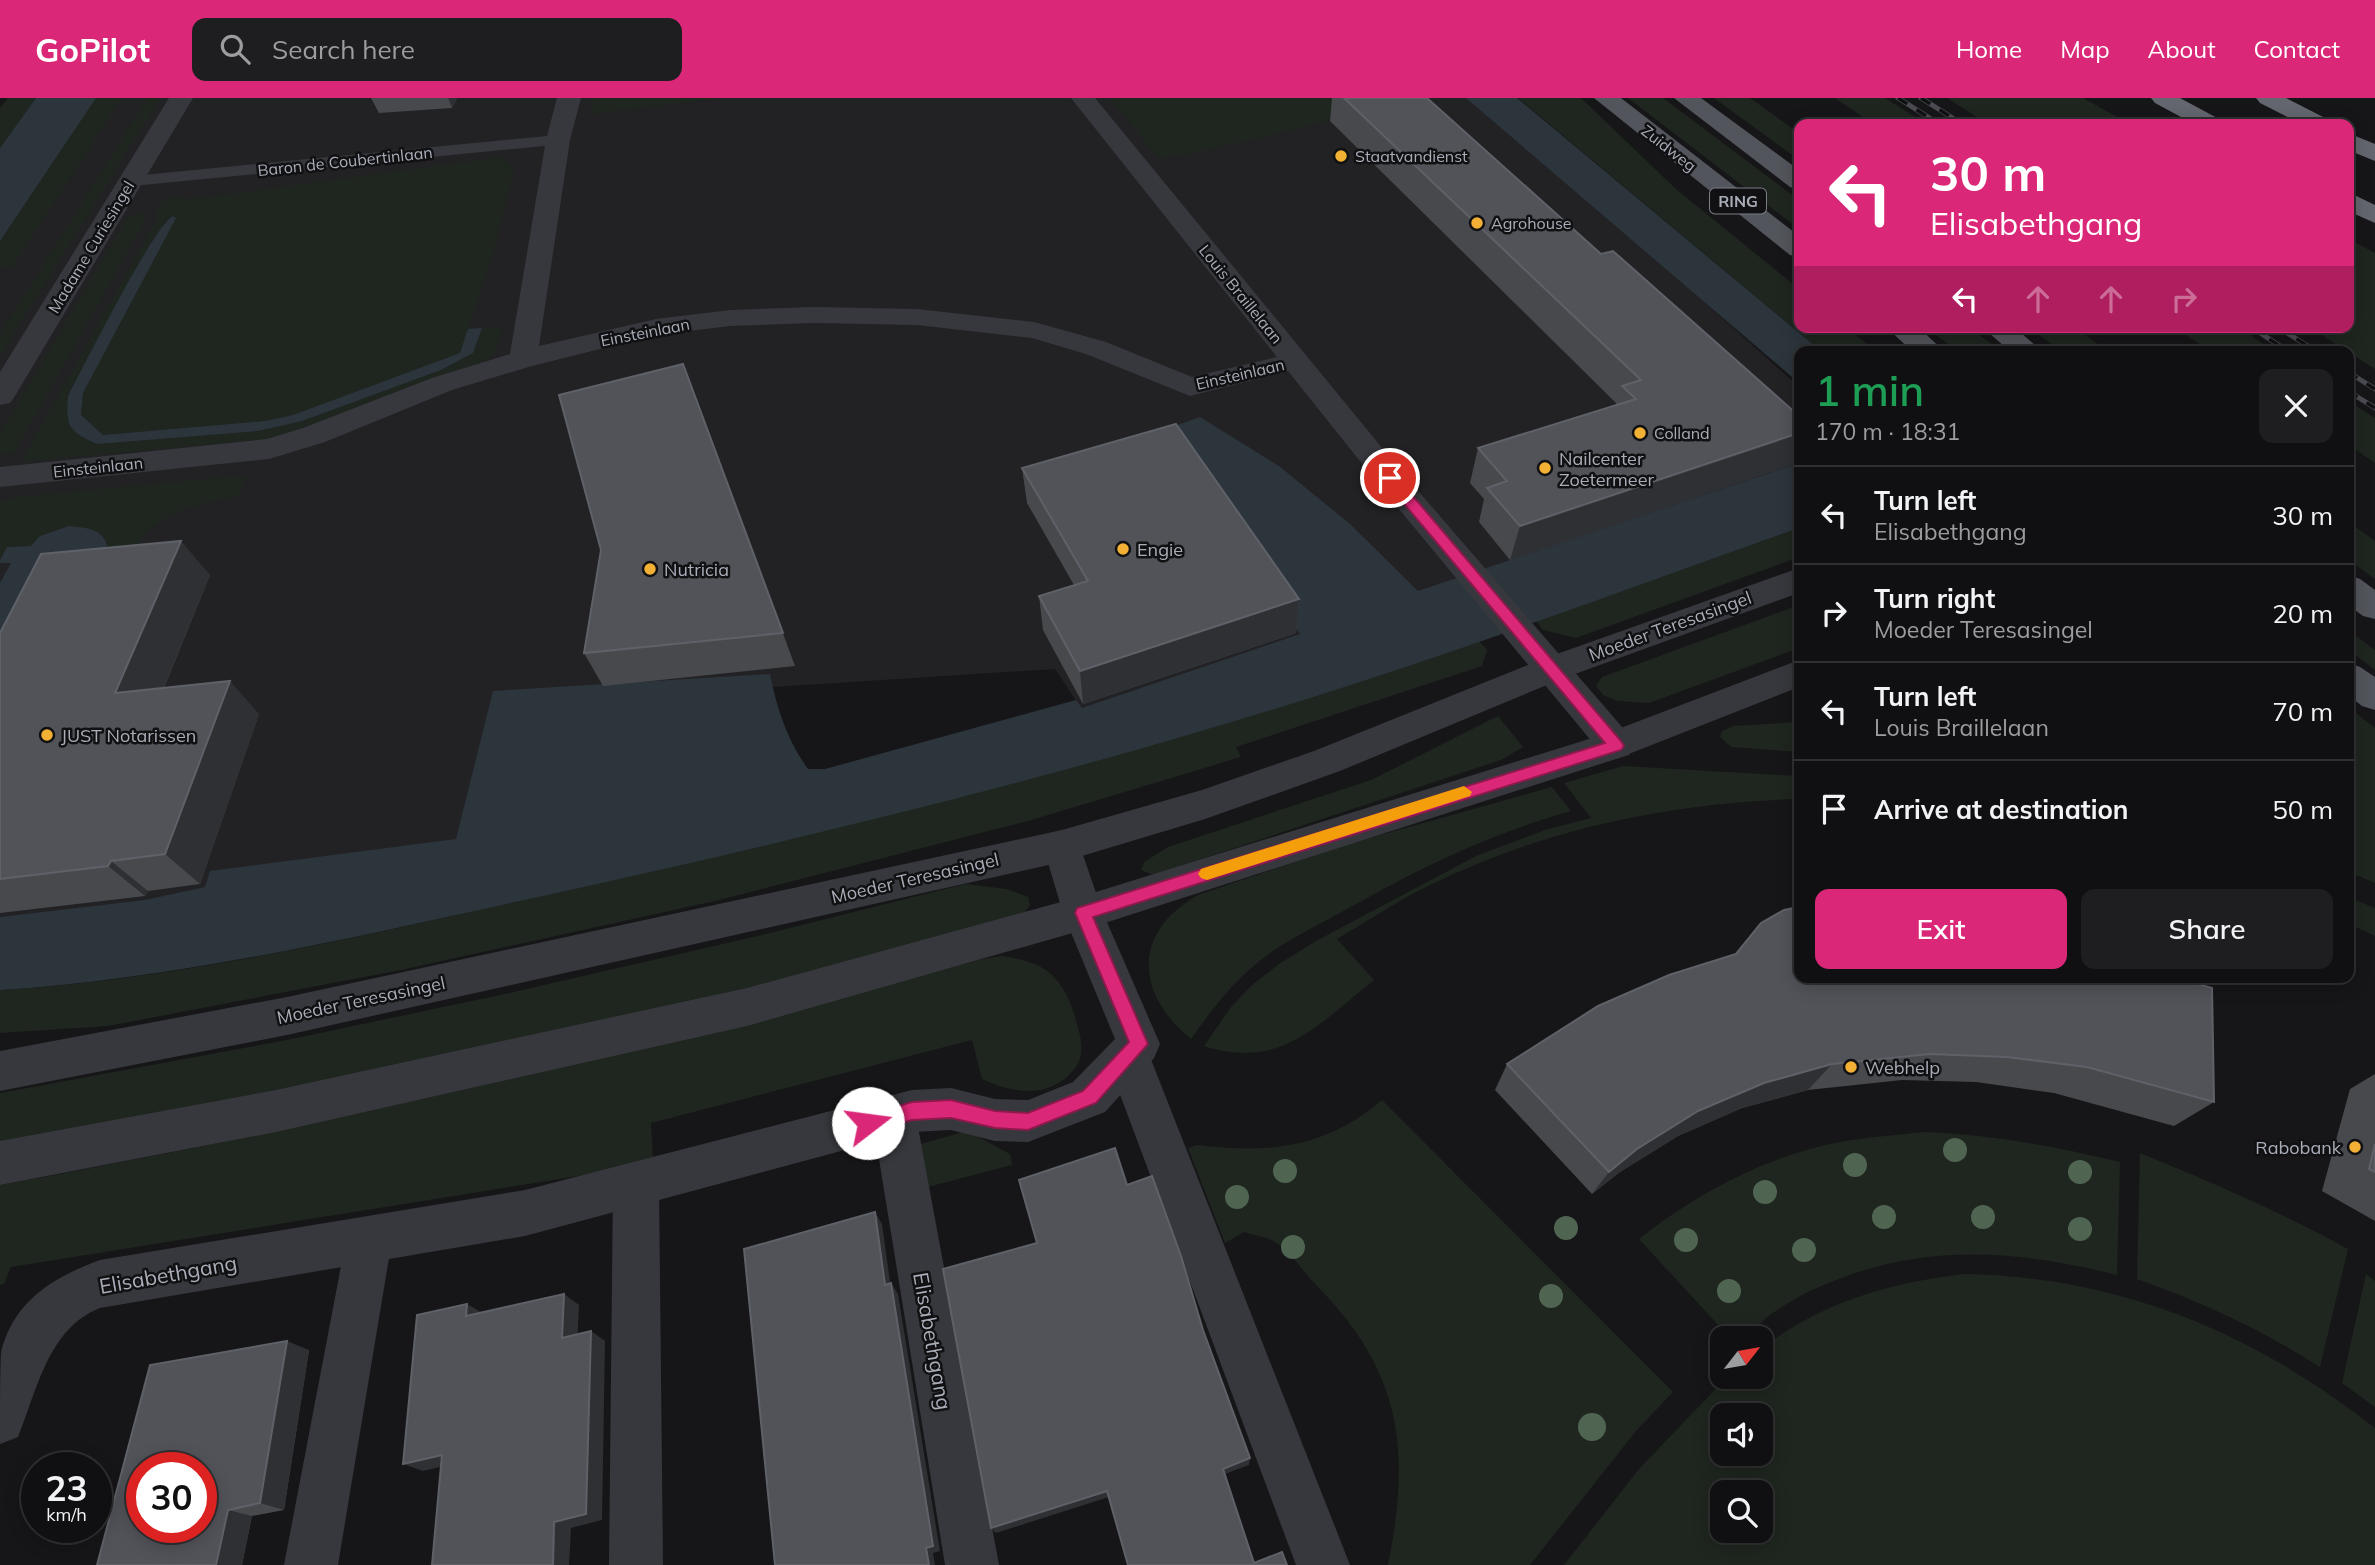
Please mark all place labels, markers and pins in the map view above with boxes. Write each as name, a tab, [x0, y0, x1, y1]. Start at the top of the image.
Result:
place label: Staatvandienst	[1355, 146, 1468, 166]
marker: Staatvandienst	[1333, 148, 1349, 164]
place label: Agrohouse	[1491, 213, 1572, 233]
marker: Agrohouse	[1469, 215, 1485, 231]
place label: Colland	[1654, 423, 1710, 443]
marker: Colland	[1632, 425, 1648, 441]
place label: Nailcenter Zoetermeer	[1559, 447, 1654, 491]
pin	[1360, 448, 1420, 508]
marker: Nailcenter Zoetermeer	[1537, 460, 1553, 476]
place label: Engie	[1137, 538, 1183, 561]
marker: Engie	[1115, 541, 1131, 557]
place label: Nutricia	[664, 558, 729, 581]
marker: Nutricia	[642, 561, 658, 577]
place label: JUST Notarissen	[61, 724, 196, 747]
marker: JUST Notarissen	[39, 727, 55, 743]
place label: Webhelp	[1865, 1056, 1940, 1079]
marker: Webhelp	[1843, 1059, 1859, 1075]
place label: Rabobank	[2255, 1136, 2342, 1159]
marker: Rabobank	[2347, 1139, 2363, 1155]

